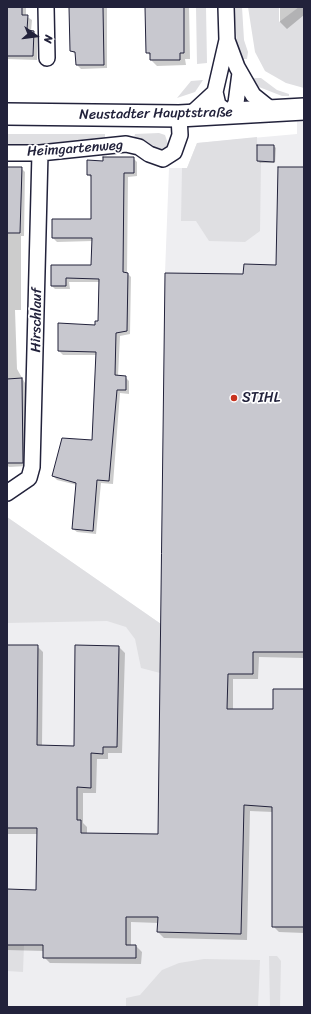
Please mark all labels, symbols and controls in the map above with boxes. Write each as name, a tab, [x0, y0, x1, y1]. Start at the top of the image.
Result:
north arrow	[16, 16, 56, 56]
text: N	[38, 33, 58, 45]
street label: Neustadter Hauptstraße	[79, 104, 233, 124]
street label: Heimgartenweg	[26, 137, 124, 161]
street label: Hirschlauf	[28, 287, 46, 353]
place label: STIHL	[242, 390, 280, 406]
marker: STIHL	[229, 393, 239, 403]

